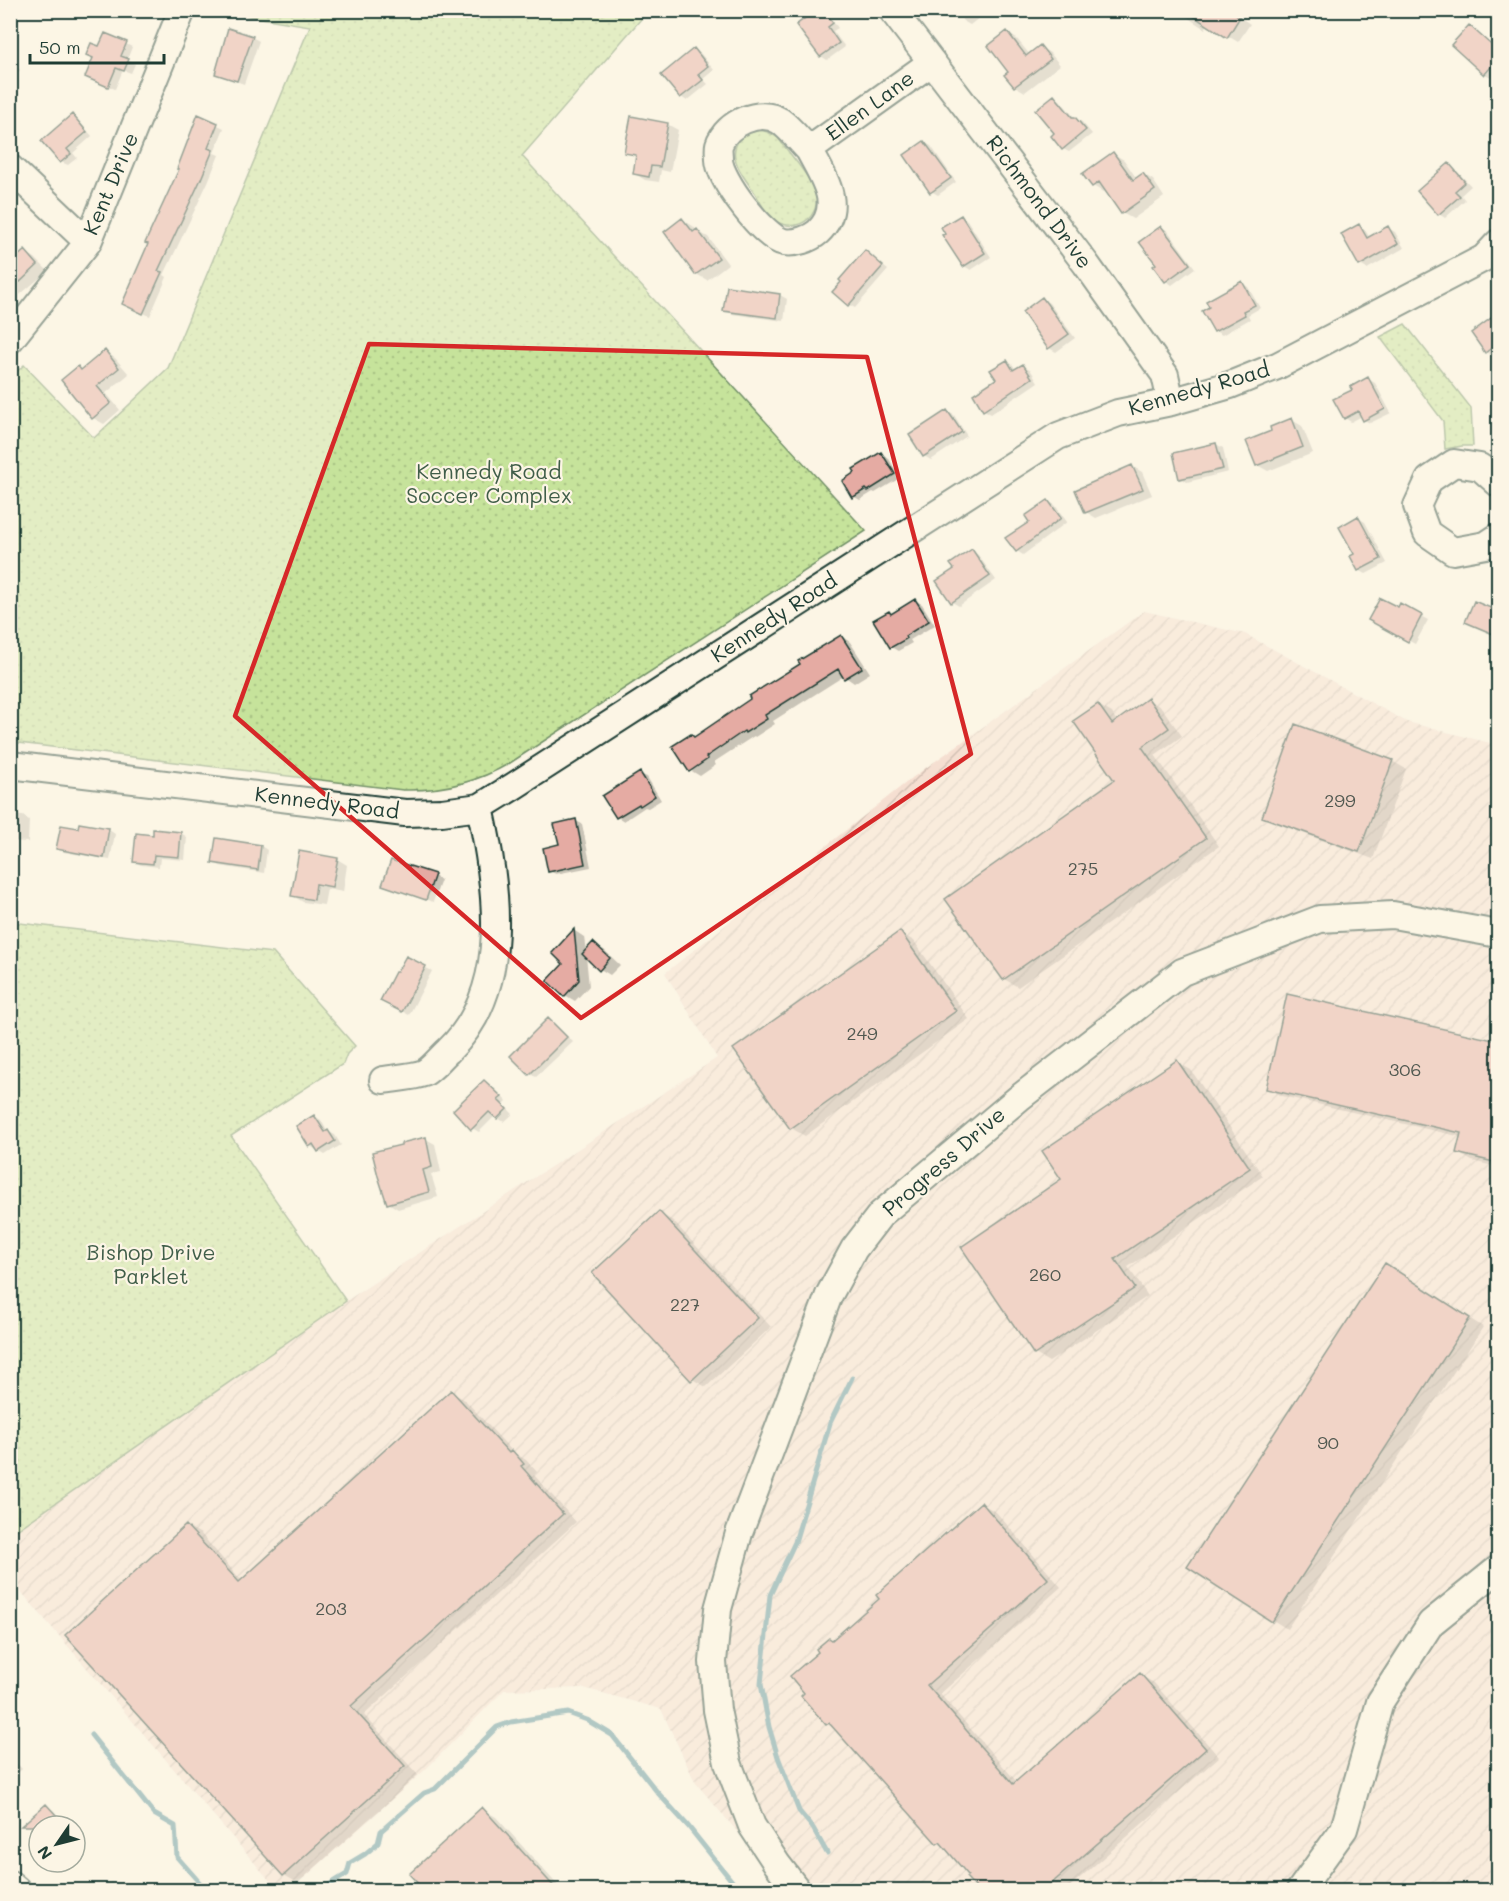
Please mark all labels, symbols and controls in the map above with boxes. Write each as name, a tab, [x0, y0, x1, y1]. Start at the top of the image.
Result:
scale bar	[30, 27, 164, 65]
text: 50 m	[39, 35, 81, 59]
street label: Ellen Lane	[820, 64, 919, 146]
street label: Kent Drive	[76, 128, 143, 239]
street label: Richmond Drive	[981, 129, 1099, 273]
street label: Kennedy Road	[1125, 355, 1272, 421]
park label: Kennedy Road Soccer Complex	[406, 457, 572, 508]
street label: Kennedy Road	[705, 566, 841, 668]
street label: Kennedy Road	[253, 779, 401, 824]
house number: 299	[1324, 788, 1356, 812]
house number: 275	[1068, 856, 1098, 880]
house number: 249	[846, 1021, 878, 1045]
house number: 306	[1389, 1057, 1421, 1081]
street label: Progress Drive	[876, 1100, 1010, 1222]
park label: Bishop Drive Parklet	[86, 1238, 216, 1289]
house number: 260	[1029, 1262, 1061, 1286]
house number: 227	[670, 1292, 700, 1316]
house number: 90	[1317, 1430, 1339, 1454]
house number: 203	[315, 1596, 347, 1620]
north arrow	[27, 1814, 87, 1874]
text: N	[32, 1842, 56, 1864]

